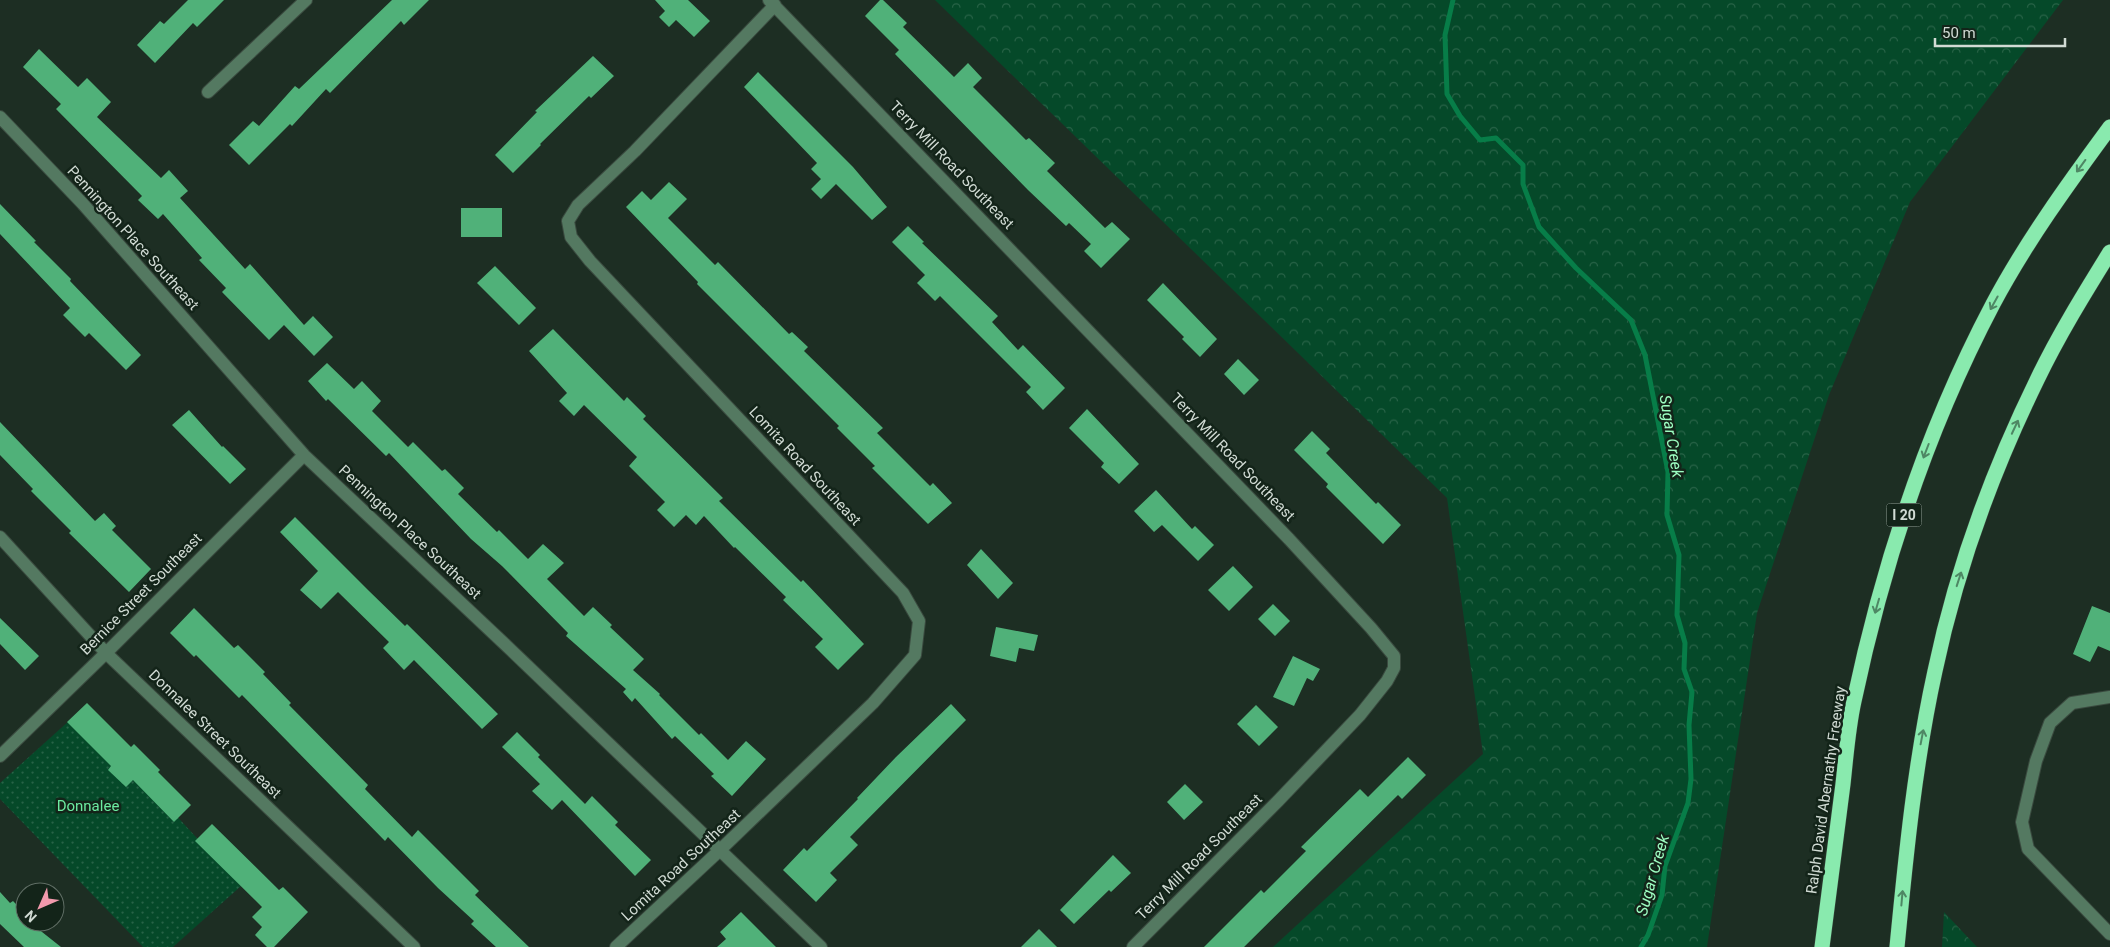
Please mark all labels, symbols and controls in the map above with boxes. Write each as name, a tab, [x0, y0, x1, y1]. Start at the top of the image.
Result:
scale bar	[1935, 15, 2065, 47]
text: 50 m	[1942, 24, 1976, 42]
street label: Terry Mill Road Southeast	[886, 97, 1018, 233]
one-way arrow	[2076, 159, 2086, 173]
street label: Pennington Place Southeast	[63, 162, 203, 314]
one-way arrow	[1989, 296, 1999, 311]
street label: Terry Mill Road Southeast	[1167, 389, 1299, 525]
water label: Sugar Creek	[1656, 393, 1688, 480]
street label: Lomita Road Southeast	[745, 403, 865, 529]
one-way arrow	[2011, 420, 2021, 435]
one-way arrow	[1921, 442, 1930, 458]
street label: Pennington Place Southeast	[335, 461, 485, 603]
road number: I 20	[1886, 504, 1922, 526]
street label: Bernice Street Southeast	[76, 529, 206, 659]
one-way arrow	[1955, 572, 1964, 587]
one-way arrow	[1872, 597, 1882, 613]
street label: Donnalee Street Southeast	[145, 666, 285, 802]
street label: Ralph David Abernathy Freeway	[1803, 685, 1849, 895]
one-way arrow	[1918, 730, 1927, 746]
street label: Terry Mill Road Southeast	[1132, 790, 1266, 924]
park label: Donnalee	[57, 797, 119, 815]
street label: Lomita Road Southeast	[618, 805, 744, 925]
water label: Sugar Creek	[1632, 831, 1673, 918]
north arrow	[15, 882, 65, 932]
one-way arrow	[1897, 891, 1907, 907]
text: N	[22, 907, 40, 925]

